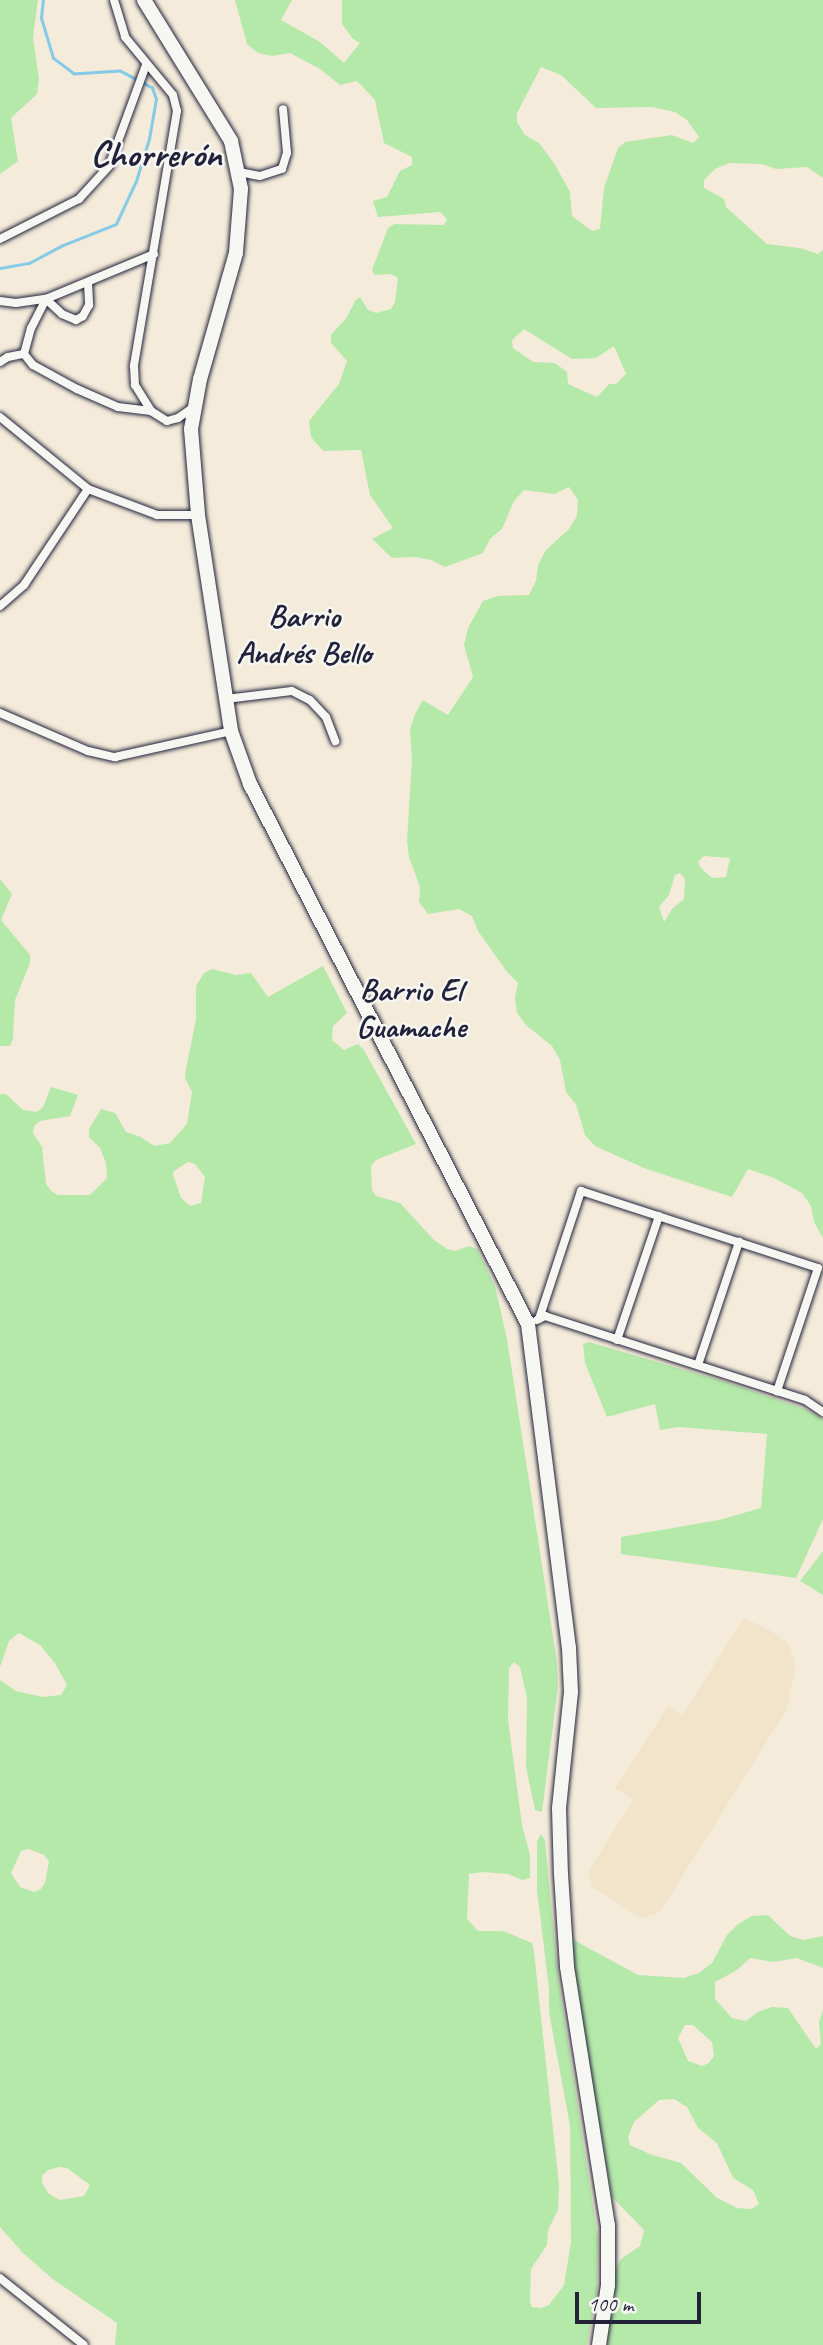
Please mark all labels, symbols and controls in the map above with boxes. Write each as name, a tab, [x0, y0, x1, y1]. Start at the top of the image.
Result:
district label: Chorrerón	[91, 132, 221, 176]
district label: Barrio Andrés Bello	[236, 598, 372, 673]
district label: Barrio El Guamache	[356, 972, 466, 1047]
scale bar	[578, 2278, 704, 2322]
text: 100 m	[588, 2291, 633, 2317]

